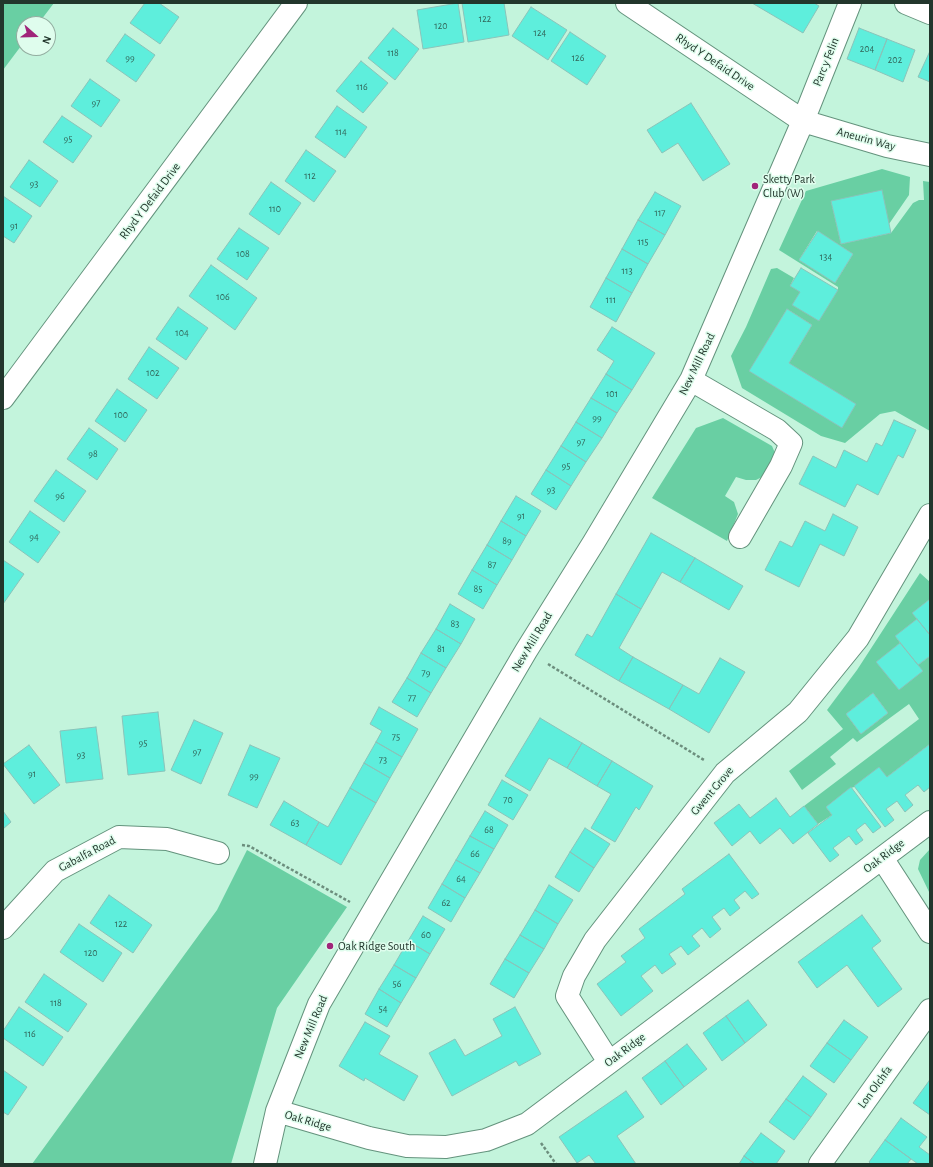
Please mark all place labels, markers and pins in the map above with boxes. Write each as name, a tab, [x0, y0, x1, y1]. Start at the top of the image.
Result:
place label: Sketty Park Club (W)	[763, 172, 815, 200]
marker: Sketty Park Club (W)	[750, 181, 760, 191]
place label: Oak Ridge South	[338, 939, 415, 953]
marker: Oak Ridge South	[325, 941, 335, 951]

